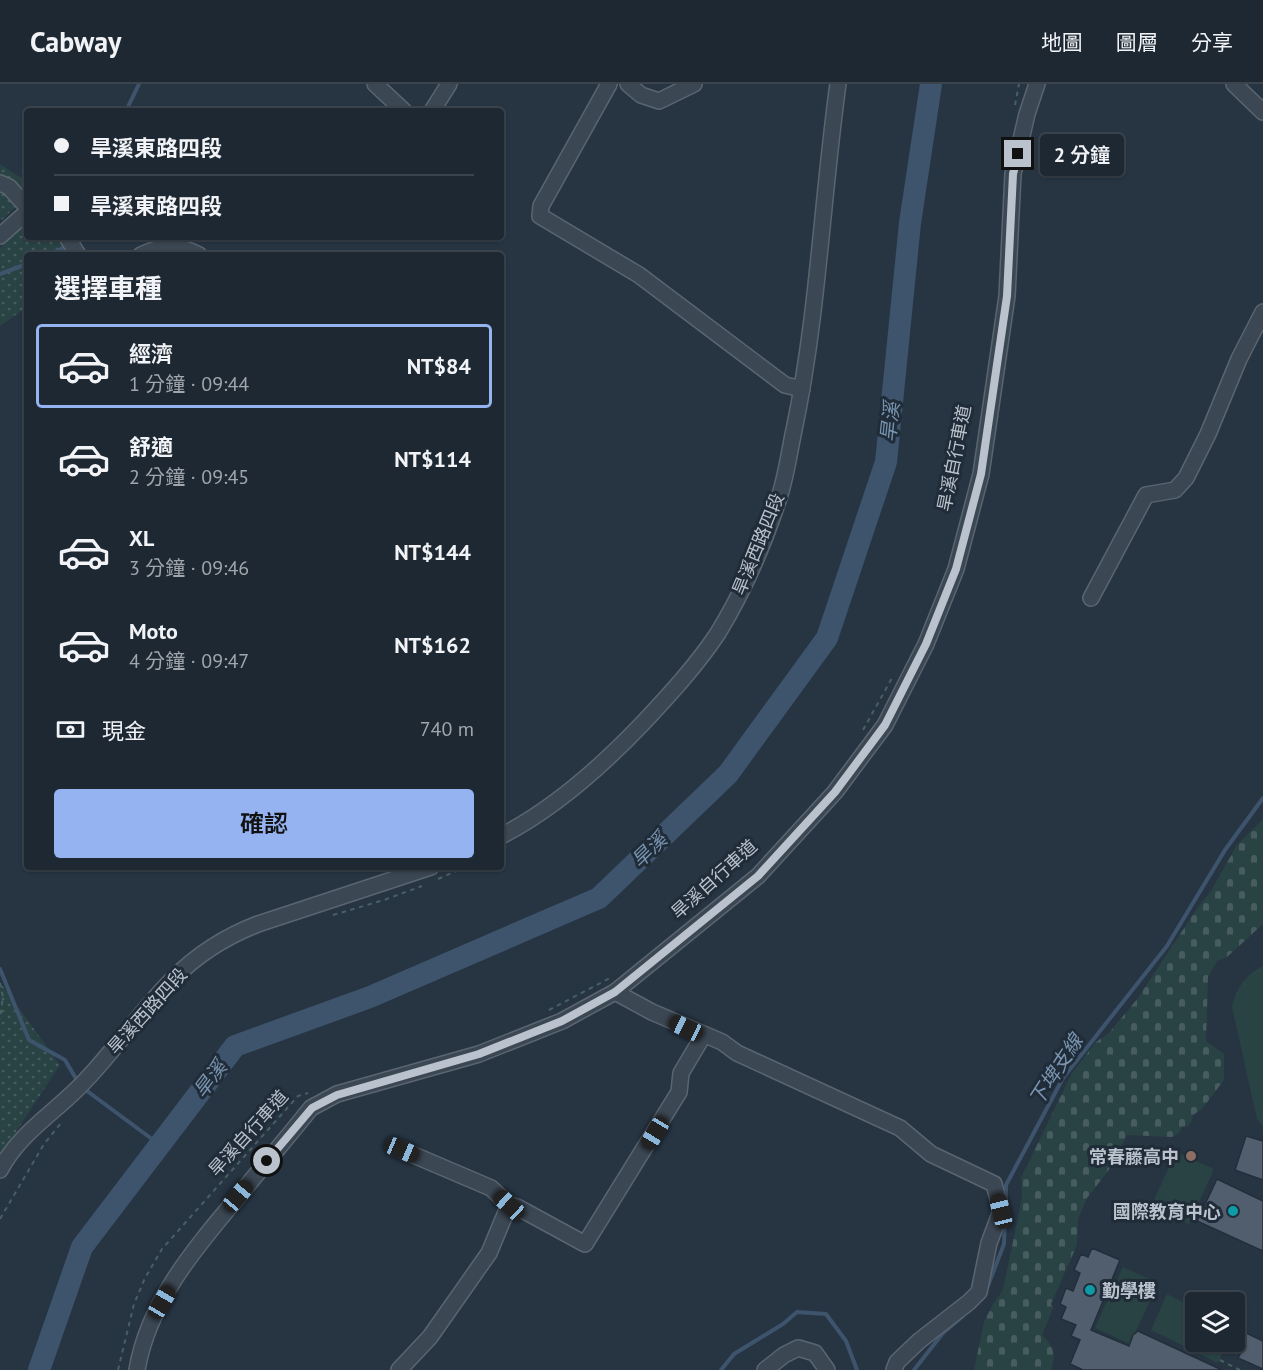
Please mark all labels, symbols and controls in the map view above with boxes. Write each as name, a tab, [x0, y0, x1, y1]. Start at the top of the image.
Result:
text: Cabway	[30, 23, 121, 60]
text: 地圖	[1041, 29, 1083, 56]
text: 圖層	[1116, 29, 1158, 56]
text: 分享	[1191, 29, 1233, 56]
callout: 2 分鐘	[1039, 133, 1123, 175]
text: 旱溪東路四段	[90, 134, 222, 162]
route end	[1004, 140, 1031, 167]
text: 2 分鐘	[1054, 142, 1110, 168]
text: 旱溪東路四段	[90, 192, 222, 220]
text: 選擇車種	[54, 271, 162, 305]
icon: car	[57, 339, 111, 393]
text: 經濟	[129, 340, 173, 368]
text: NT$84	[407, 352, 471, 380]
text: 1 分鐘 · 09:44	[129, 371, 249, 397]
water label: 旱溪	[875, 398, 905, 443]
street label: 旱溪自行車道	[932, 403, 976, 513]
icon: car	[57, 432, 111, 486]
text: 舒適	[129, 433, 173, 461]
text: NT$114	[394, 445, 471, 473]
text: 2 分鐘 · 09:45	[129, 464, 249, 490]
street label: 旱溪西路四段	[727, 490, 789, 598]
text: XL	[129, 524, 154, 552]
icon: car	[57, 525, 111, 579]
text: NT$144	[394, 538, 471, 566]
text: 3 分鐘 · 09:46	[129, 555, 249, 581]
text: Moto	[129, 617, 178, 645]
icon: car	[57, 618, 111, 672]
text: NT$162	[394, 631, 471, 659]
text: 4 分鐘 · 09:47	[129, 648, 249, 674]
icon: cash	[54, 713, 87, 746]
text: 740 m	[420, 716, 474, 742]
text: 現金	[102, 717, 146, 745]
button: 確認	[54, 789, 474, 858]
water label: 旱溪	[626, 825, 675, 873]
street label: 旱溪自行車道	[666, 834, 762, 924]
street label: 旱溪西路四段	[102, 963, 192, 1059]
car	[666, 1012, 706, 1044]
water label: 下埤支線	[1023, 1028, 1090, 1111]
water label: 旱溪	[188, 1053, 234, 1103]
street label: 旱溪自行車道	[203, 1085, 293, 1181]
car	[638, 1113, 672, 1153]
car	[382, 1135, 422, 1165]
place label: 常春藤高中	[1089, 1145, 1179, 1168]
route start	[253, 1147, 280, 1174]
marker: 常春藤高中	[1184, 1149, 1198, 1163]
car	[220, 1176, 256, 1216]
car	[490, 1186, 528, 1224]
car	[988, 1191, 1014, 1231]
place label: 國際教育中心	[1113, 1200, 1221, 1223]
marker: 國際教育中心	[1226, 1204, 1240, 1218]
place label: 勤學樓	[1102, 1279, 1156, 1302]
car	[145, 1282, 179, 1322]
marker: 勤學樓	[1083, 1283, 1097, 1297]
map controls	[1185, 1292, 1245, 1352]
button: layers	[1185, 1292, 1245, 1352]

